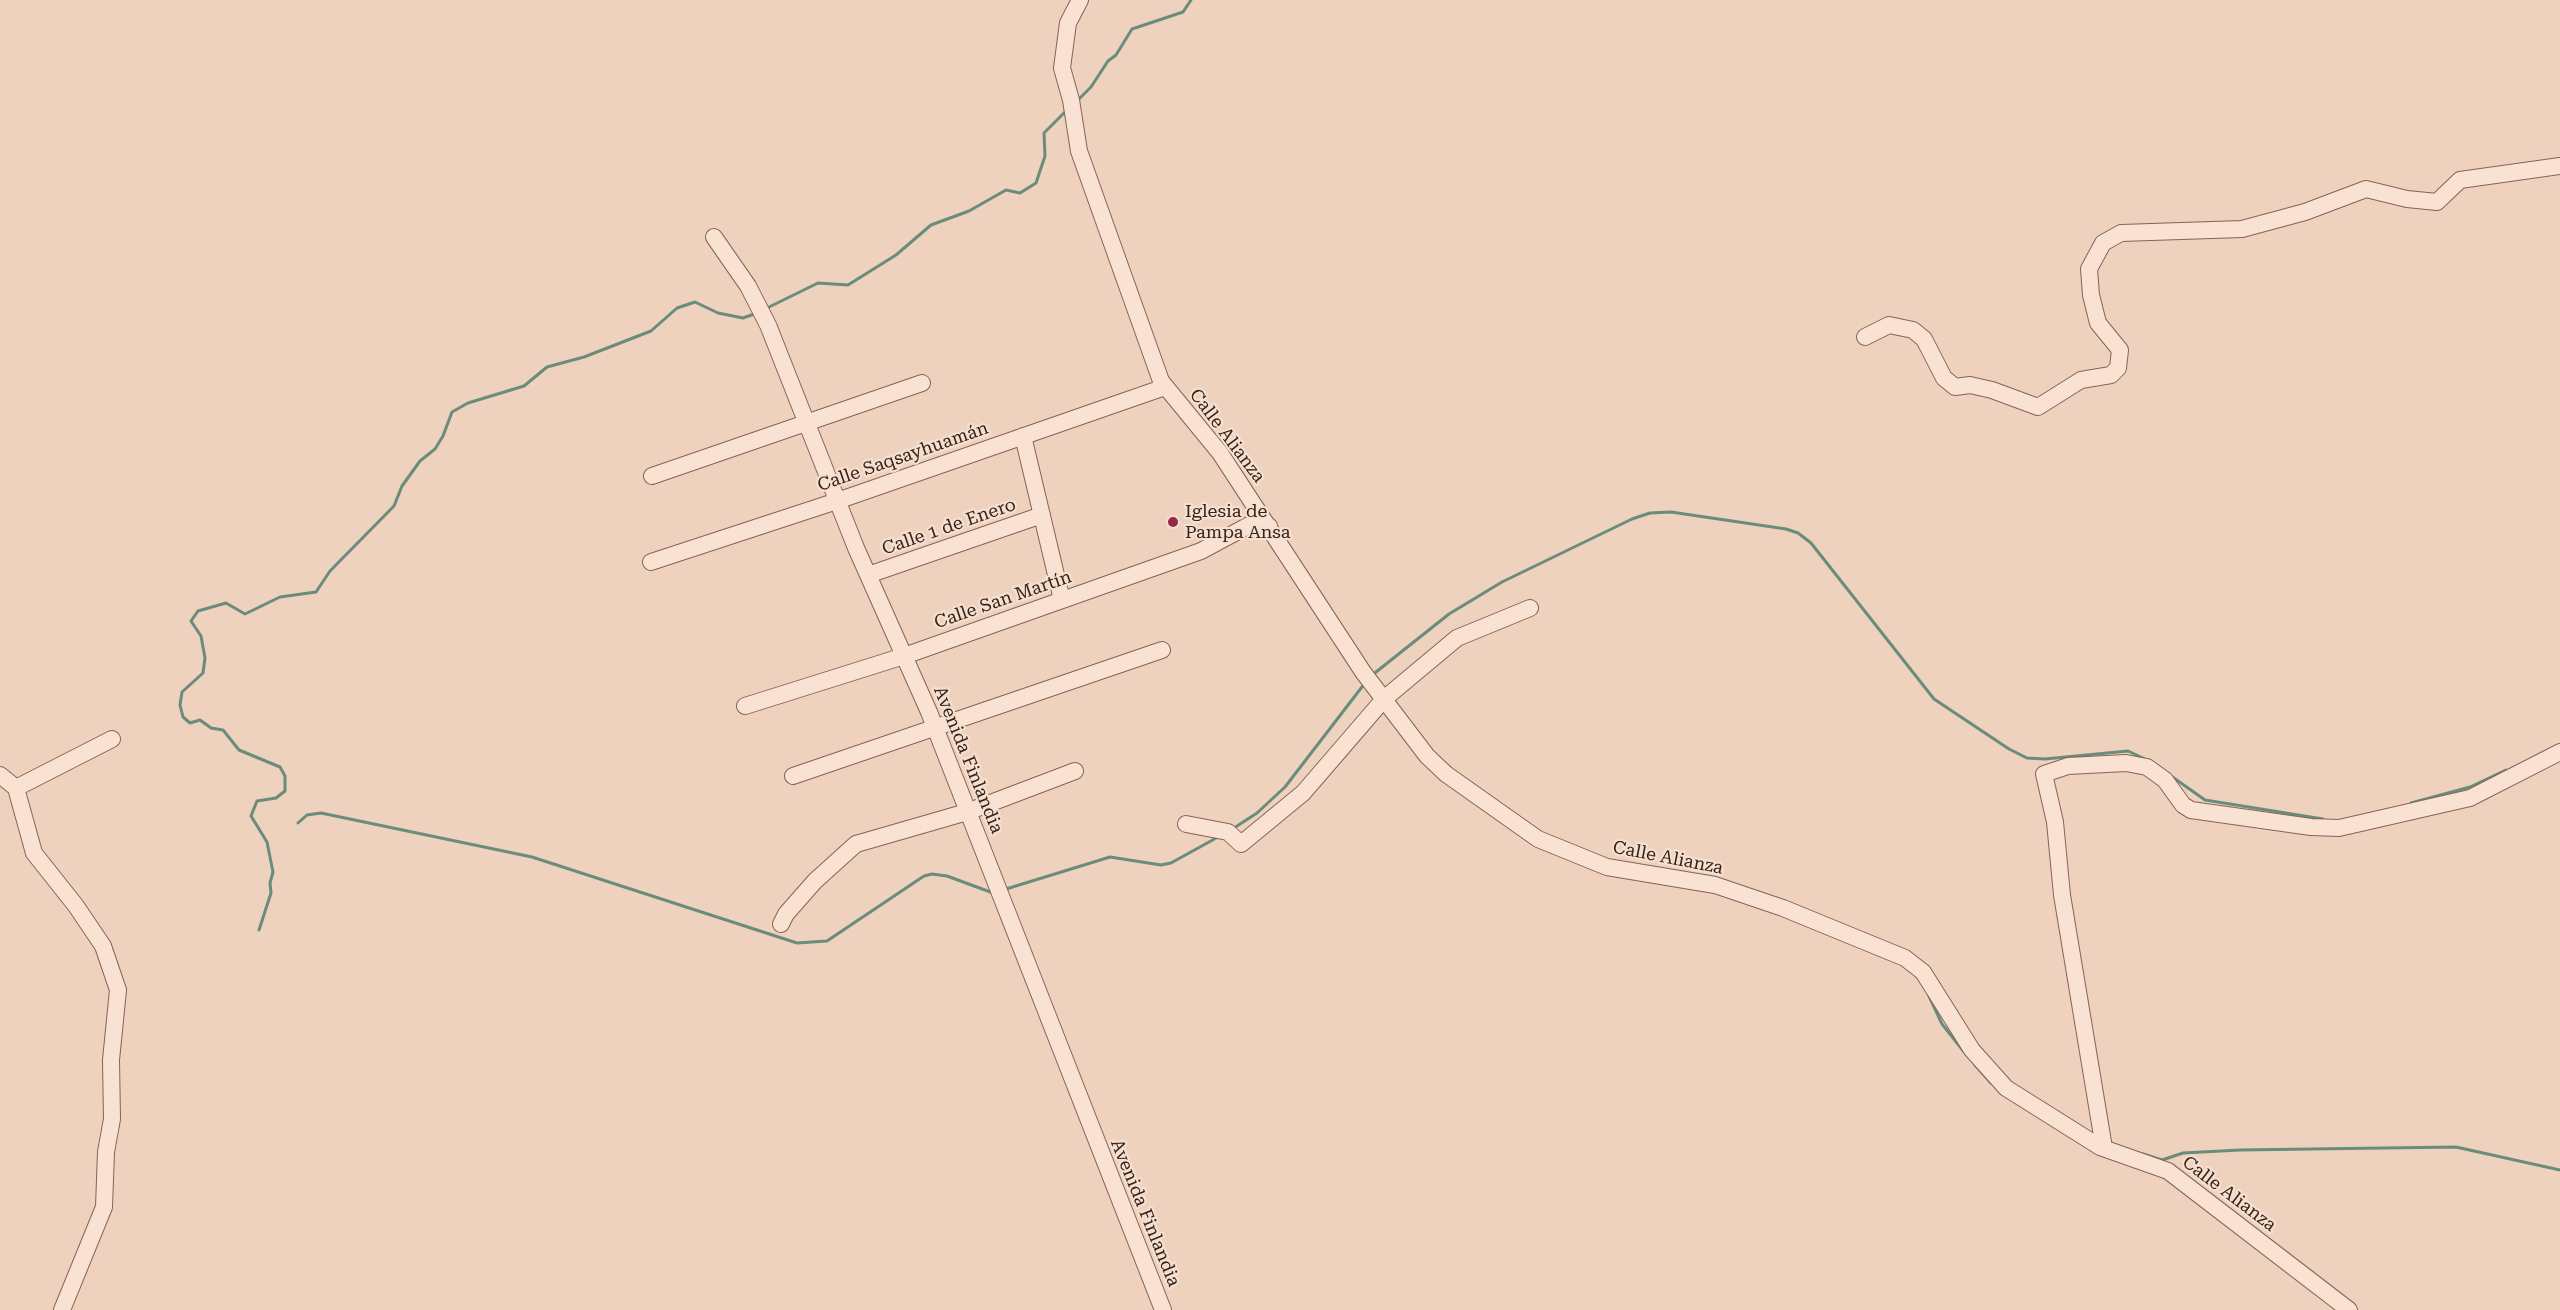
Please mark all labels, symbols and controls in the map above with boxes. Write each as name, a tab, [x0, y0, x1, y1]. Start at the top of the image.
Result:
street label: Calle Alianza	[1185, 385, 1269, 487]
street label: Calle Saqsayhuamán	[815, 418, 991, 496]
street label: Calle 1 de Enero	[879, 494, 1019, 560]
place label: Iglesia de Pampa Ansa	[1185, 501, 1291, 544]
marker: Iglesia de Pampa Ansa	[1166, 515, 1180, 529]
street label: Calle San Martín	[931, 566, 1075, 634]
street label: Avenida Finlandia	[929, 683, 1007, 837]
street label: Calle Alianza	[1611, 837, 1725, 879]
street label: Avenida Finlandia	[1106, 1136, 1184, 1290]
street label: Calle Alianza	[2178, 1152, 2280, 1236]

